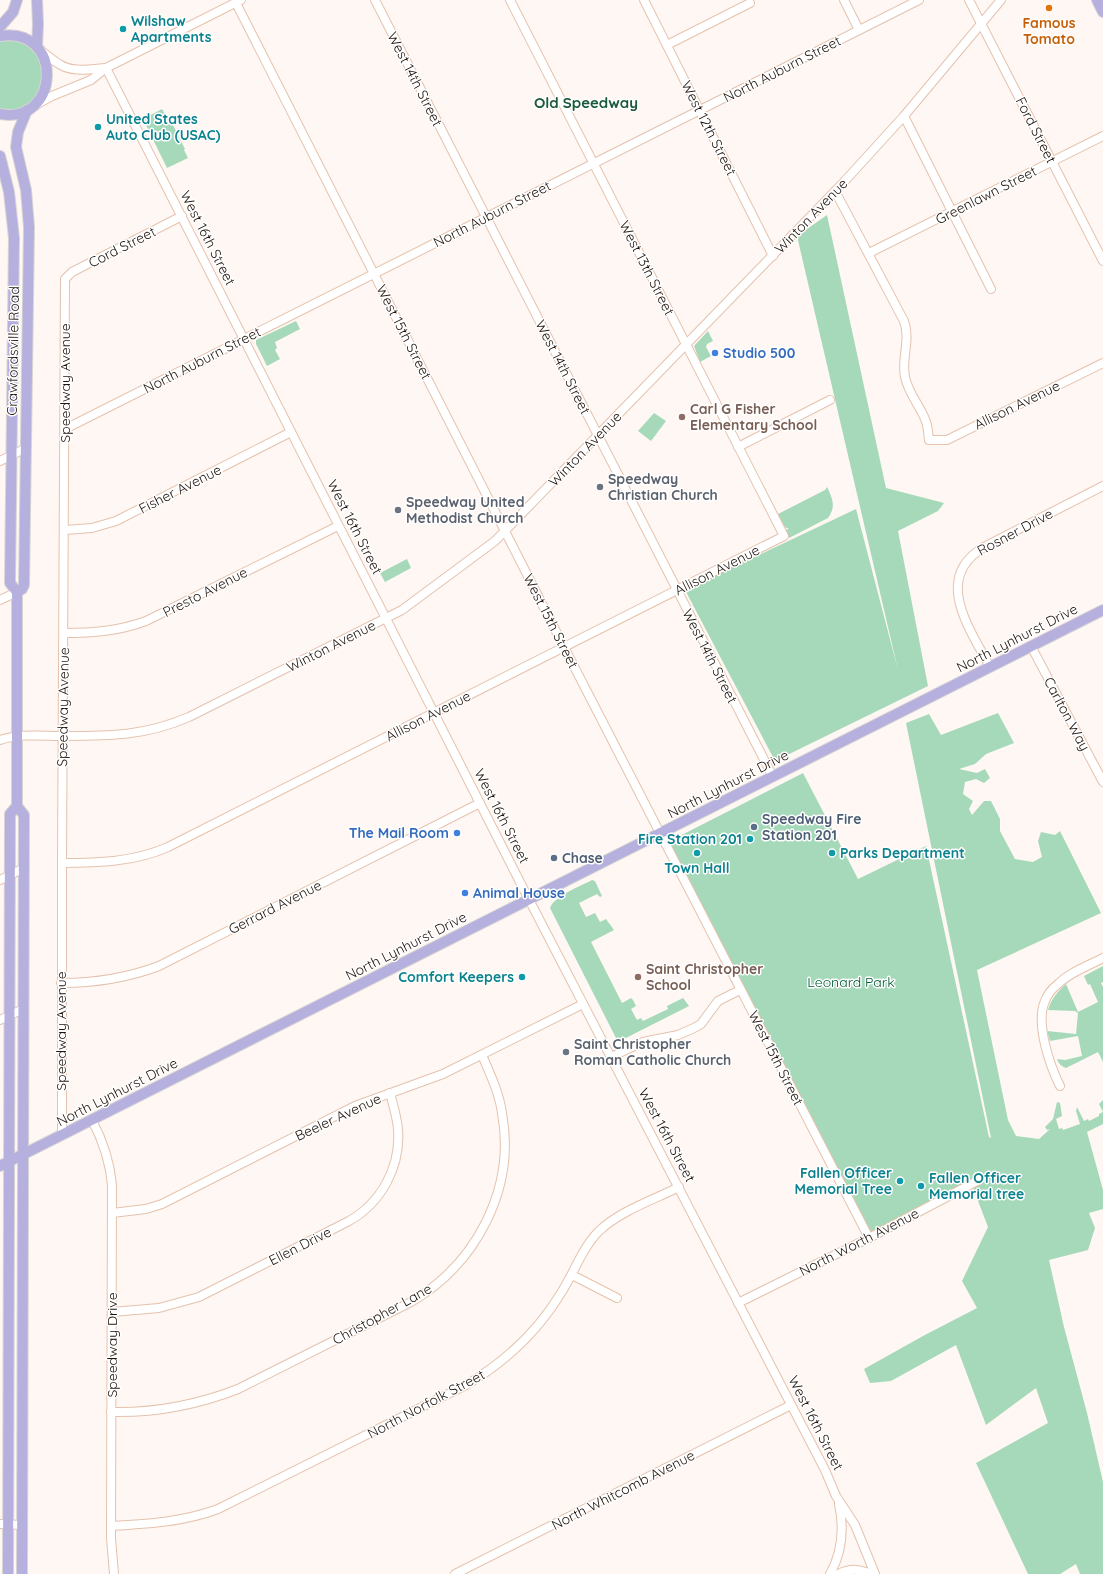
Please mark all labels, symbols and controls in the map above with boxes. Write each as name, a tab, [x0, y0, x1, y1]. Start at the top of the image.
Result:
marker: Famous Tomato	[1044, 3, 1054, 13]
place label: Wilshaw Apartments	[131, 12, 212, 46]
place label: Famous Tomato	[1023, 14, 1076, 48]
marker: Wilshaw Apartments	[118, 24, 128, 34]
street label: West 14th Street	[383, 29, 447, 129]
street label: North Auburn Street	[720, 31, 844, 106]
street label: West 12th Street	[677, 78, 741, 179]
district label: Old Speedway	[534, 93, 638, 112]
street label: Ford Street	[1012, 94, 1060, 166]
place label: United States Auto Club (USAC)	[106, 110, 221, 144]
marker: United States Auto Club (USAC)	[93, 122, 103, 132]
street label: Greenlawn Street	[932, 162, 1040, 228]
street label: Winton Avenue	[771, 175, 851, 257]
street label: North Auburn Street	[430, 176, 554, 251]
street label: West 16th Street	[176, 188, 240, 289]
street label: West 13th Street	[615, 218, 679, 318]
street label: Cord Street	[85, 222, 159, 272]
street label: West 15th Street	[372, 282, 436, 383]
street label: Crawfordsville Road	[3, 286, 23, 416]
street label: West 14th Street	[531, 317, 595, 417]
street label: North Auburn Street	[140, 322, 264, 397]
street label: Speedway Avenue	[56, 323, 74, 443]
place label: Studio 500	[723, 344, 796, 362]
marker: Studio 500	[710, 348, 720, 358]
street label: Allison Avenue	[971, 376, 1063, 434]
place label: Carl G Fisher Elementary School	[690, 400, 817, 434]
street label: Winton Avenue	[545, 408, 625, 490]
marker: Carl G Fisher Elementary School	[677, 412, 687, 422]
street label: Fisher Avenue	[136, 460, 224, 518]
place label: Speedway Christian Church	[608, 470, 718, 504]
street label: West 16th Street	[323, 477, 387, 578]
marker: Speedway Christian Church	[595, 482, 605, 492]
place label: Speedway United Methodist Church	[406, 493, 524, 527]
street label: Rosner Drive	[974, 504, 1056, 559]
marker: Speedway United Methodist Church	[393, 505, 403, 515]
street label: Allison Avenue	[671, 541, 763, 599]
street label: Presto Avenue	[160, 563, 250, 621]
street label: West 15th Street	[519, 571, 583, 672]
street label: North Lynhurst Drive	[953, 600, 1081, 676]
street label: West 14th Street	[678, 606, 742, 706]
street label: Winton Avenue	[283, 616, 379, 676]
street label: Speedway Avenue	[53, 647, 73, 767]
street label: Carlton Way	[1040, 674, 1094, 754]
street label: Allison Avenue	[382, 687, 474, 745]
street label: North Lynhurst Drive	[664, 746, 792, 822]
street label: West 16th Street	[470, 766, 534, 867]
place label: Speedway Fire Station 201	[762, 810, 861, 844]
marker: Speedway Fire Station 201	[749, 822, 759, 832]
place label: The Mail Room	[349, 824, 449, 842]
marker: The Mail Room	[452, 828, 462, 838]
place label: Fire Station 201	[638, 830, 742, 848]
marker: Fire Station 201	[745, 834, 755, 844]
place label: Parks Department	[840, 844, 965, 862]
marker: Town Hall	[692, 848, 702, 858]
marker: Parks Department	[827, 848, 837, 858]
place label: Chase	[562, 849, 603, 867]
marker: Chase	[549, 853, 559, 863]
place label: Town Hall	[664, 859, 730, 877]
street label: Gerrard Avenue	[225, 876, 325, 938]
place label: Animal House	[473, 884, 565, 902]
marker: Animal House	[460, 888, 470, 898]
street label: North Lynhurst Drive	[342, 908, 470, 984]
place label: Saint Christopher School	[646, 960, 763, 994]
place label: Comfort Keepers	[398, 968, 514, 986]
street label: Speedway Avenue	[52, 971, 70, 1091]
marker: Comfort Keepers	[517, 972, 527, 982]
marker: Saint Christopher School	[633, 972, 643, 982]
park label: Leonard Park	[807, 973, 895, 991]
street label: West 15th Street	[744, 1008, 808, 1109]
place label: Saint Christopher Roman Catholic Church	[574, 1035, 731, 1069]
marker: Saint Christopher Roman Catholic Church	[561, 1047, 571, 1057]
street label: North Lynhurst Drive	[53, 1054, 181, 1130]
street label: West 16th Street	[635, 1085, 699, 1185]
street label: Beeler Avenue	[292, 1089, 384, 1145]
place label: Fallen Officer Memorial Tree	[795, 1164, 892, 1198]
place label: Fallen Officer Memorial tree	[929, 1169, 1024, 1203]
marker: Fallen Officer Memorial Tree	[895, 1176, 905, 1186]
marker: Fallen Officer Memorial tree	[916, 1181, 926, 1191]
street label: North Worth Avenue	[796, 1204, 922, 1280]
street label: Ellen Drive	[266, 1223, 334, 1269]
street label: Christopher Lane	[329, 1279, 435, 1349]
street label: Speedway Drive	[103, 1292, 121, 1398]
street label: North Norfolk Street	[364, 1365, 488, 1443]
street label: West 16th Street	[784, 1373, 848, 1474]
street label: North Whitcomb Avenue	[548, 1446, 698, 1534]

